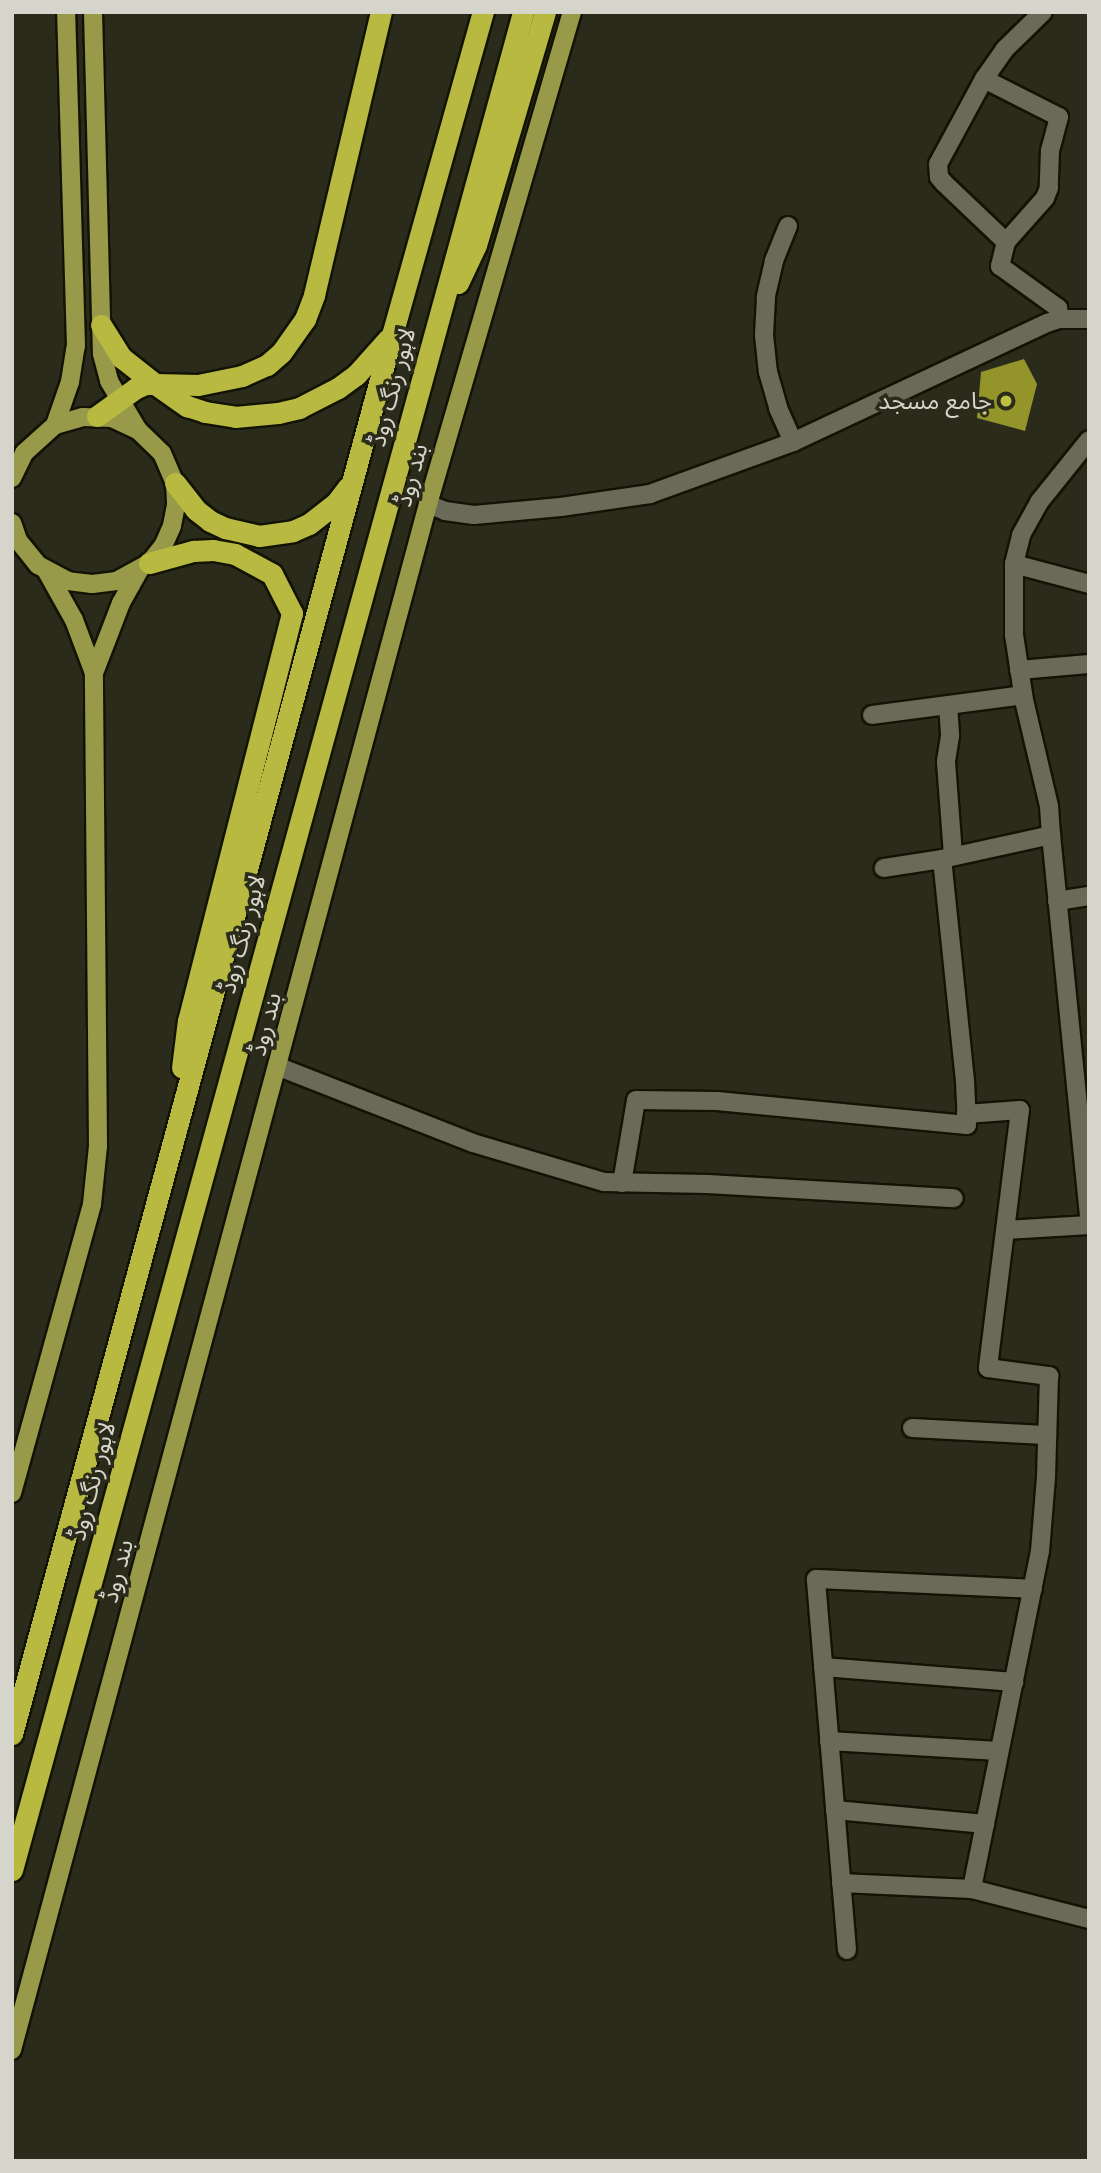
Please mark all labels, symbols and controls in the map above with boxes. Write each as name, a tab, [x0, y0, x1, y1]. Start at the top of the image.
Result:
street label: لاہور رنگ روڈ	[362, 324, 422, 450]
place label: جامع مسجد	[878, 387, 992, 415]
marker: جامع مسجد	[998, 393, 1014, 409]
street label: بند روڈ	[388, 440, 434, 510]
street label: لاہور رنگ روڈ	[212, 871, 272, 997]
street label: بند روڈ	[243, 989, 287, 1059]
street label: لاہور رنگ روڈ	[62, 1418, 122, 1544]
street label: بند روڈ	[95, 1536, 139, 1606]

